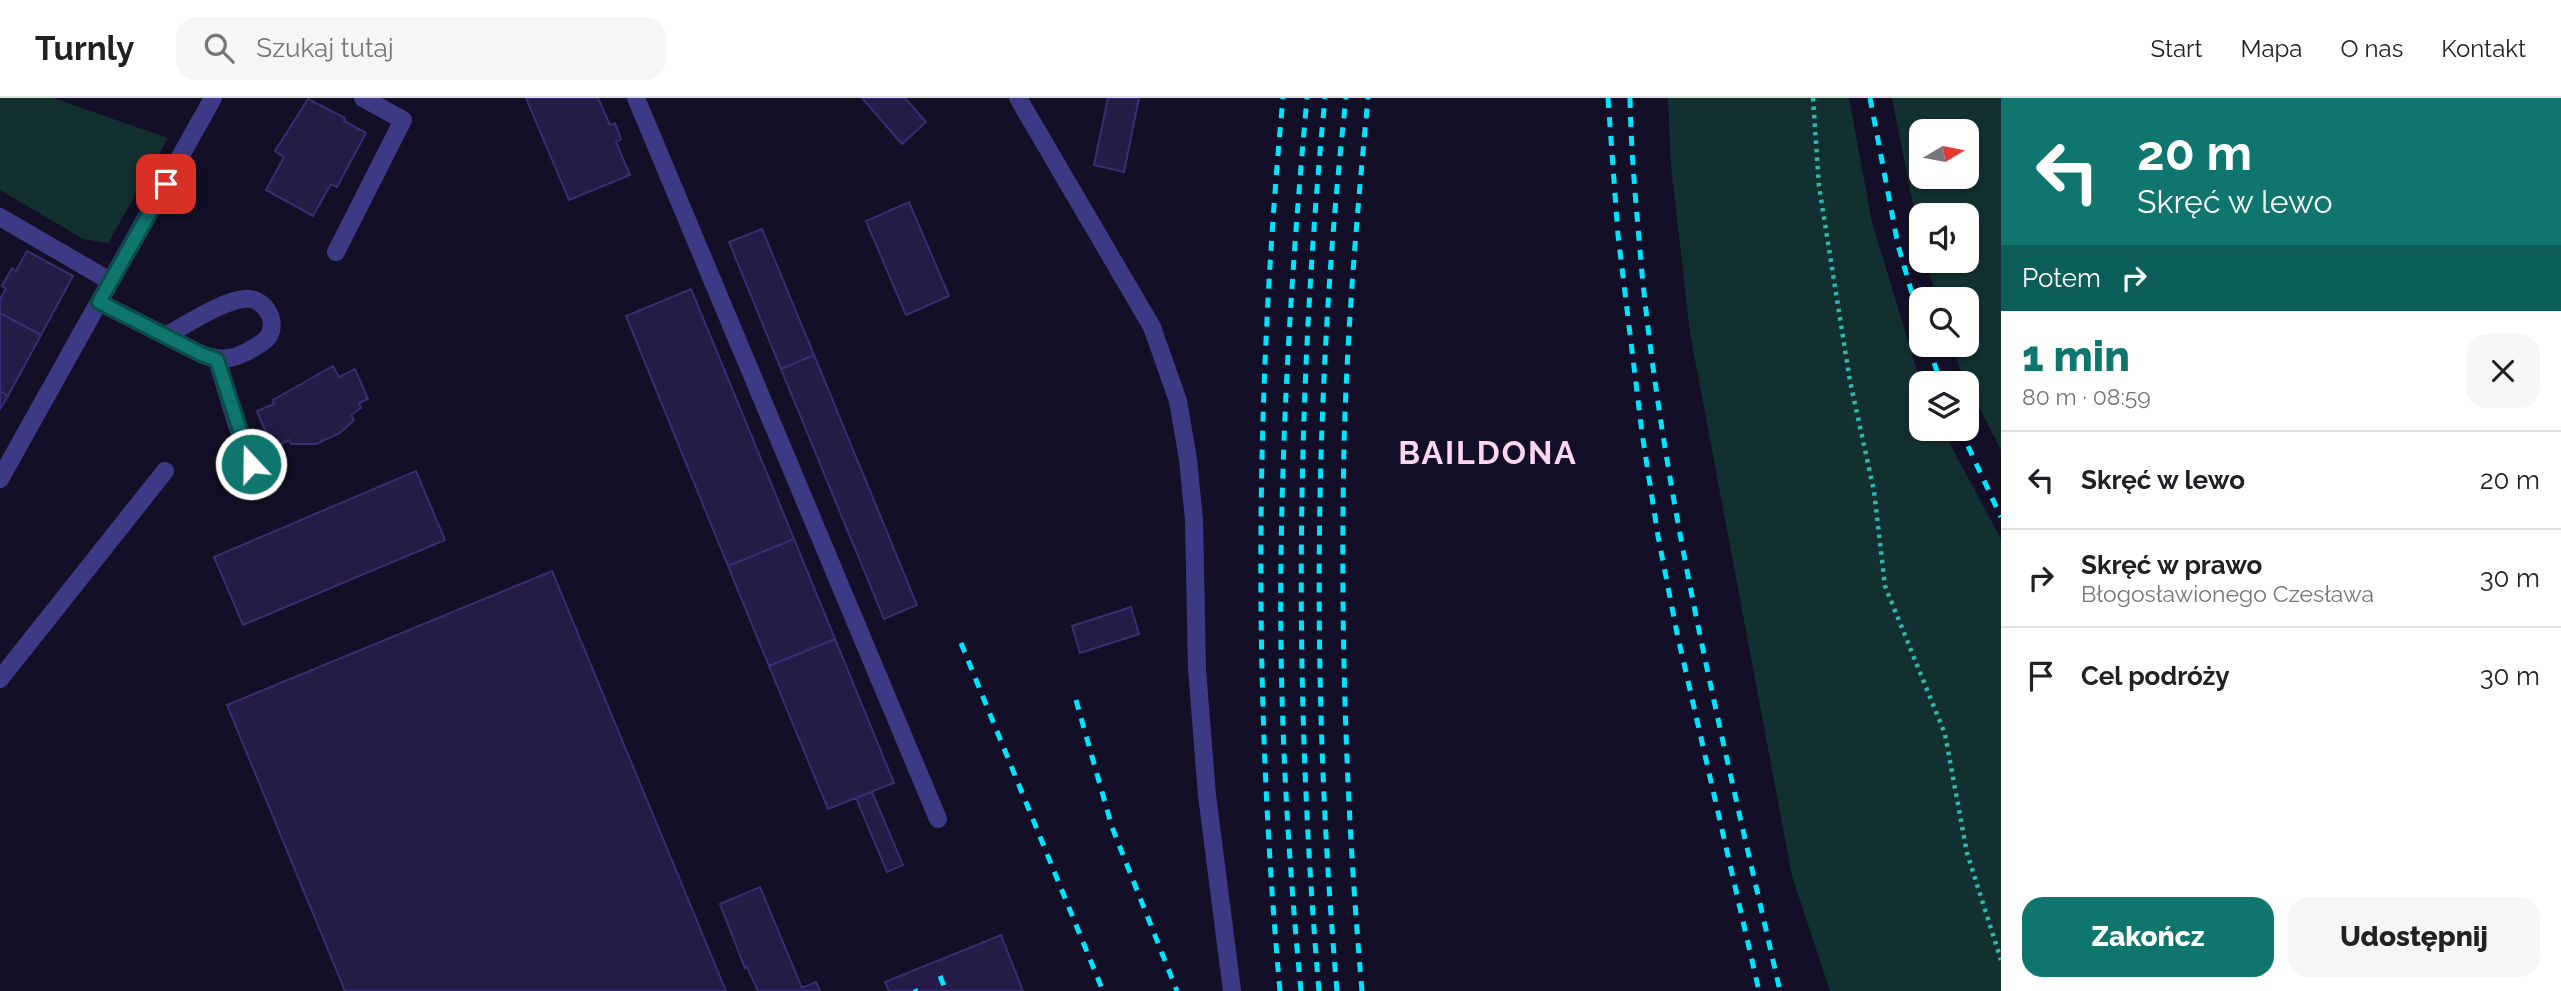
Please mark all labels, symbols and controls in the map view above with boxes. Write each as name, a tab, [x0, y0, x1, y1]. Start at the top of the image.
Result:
search box	[176, 17, 666, 80]
text: Turnly	[35, 29, 134, 68]
icon: search	[200, 29, 238, 67]
text: Szukaj tutaj	[256, 33, 394, 63]
text: Start	[2151, 34, 2203, 63]
text: Mapa	[2241, 34, 2302, 63]
text: O nas	[2340, 34, 2403, 63]
text: Kontakt	[2441, 34, 2526, 63]
north arrow	[1909, 119, 1979, 189]
map controls	[1909, 119, 1979, 441]
text: 20 m	[2137, 124, 2252, 181]
icon: left	[2022, 126, 2113, 217]
pin	[136, 154, 196, 214]
icon: arrive	[147, 165, 185, 203]
text: Skręć w lewo	[2137, 183, 2333, 220]
button: sound	[1909, 203, 1979, 273]
icon: right	[2115, 259, 2153, 297]
text: Potem	[2022, 263, 2101, 293]
button: search	[1909, 287, 1979, 357]
text: 1 min	[2022, 332, 2130, 381]
button: close	[2466, 334, 2540, 408]
button: layers	[1909, 371, 1979, 441]
text: 80 m · 08:59	[2022, 383, 2151, 410]
position arrow	[214, 427, 288, 501]
district label: BAILDONA	[1398, 434, 1578, 471]
icon: left	[2022, 461, 2060, 499]
text: Skręć w lewo	[2081, 465, 2245, 495]
text: 20 m	[2480, 465, 2540, 495]
text: Skręć w prawo	[2081, 550, 2262, 580]
icon: right	[2022, 559, 2060, 597]
text: 30 m	[2480, 563, 2540, 593]
text: Błogosławionego Czesława	[2081, 580, 2374, 607]
icon: arrive	[2022, 657, 2060, 695]
text: Cel podróży	[2081, 661, 2230, 691]
text: 30 m	[2480, 661, 2540, 691]
button: Zakończ	[2022, 897, 2274, 977]
button: Udostępnij	[2288, 897, 2540, 977]

